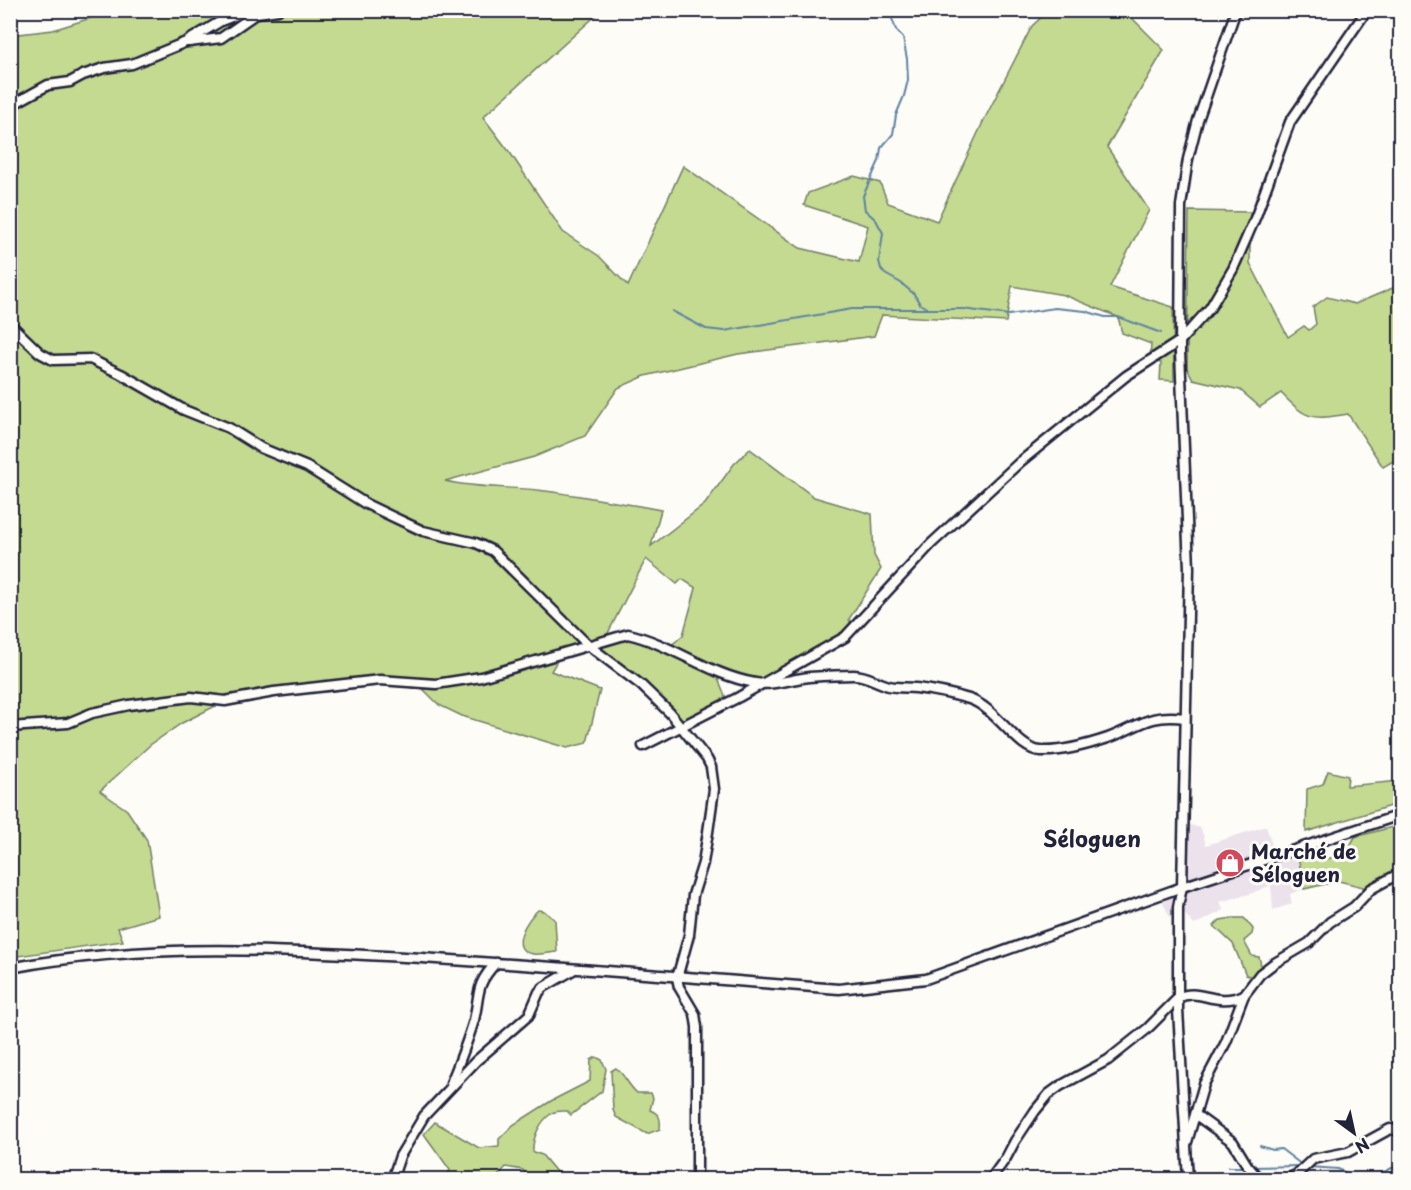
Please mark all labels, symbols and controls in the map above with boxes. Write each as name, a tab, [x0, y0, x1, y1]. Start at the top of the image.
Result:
district label: Séloguen	[1043, 821, 1141, 854]
place label: Marché de Séloguen	[1251, 836, 1356, 889]
shop icon: Marché de Séloguen	[1214, 847, 1246, 879]
north arrow	[1324, 1103, 1384, 1163]
text: N	[1351, 1133, 1375, 1160]

